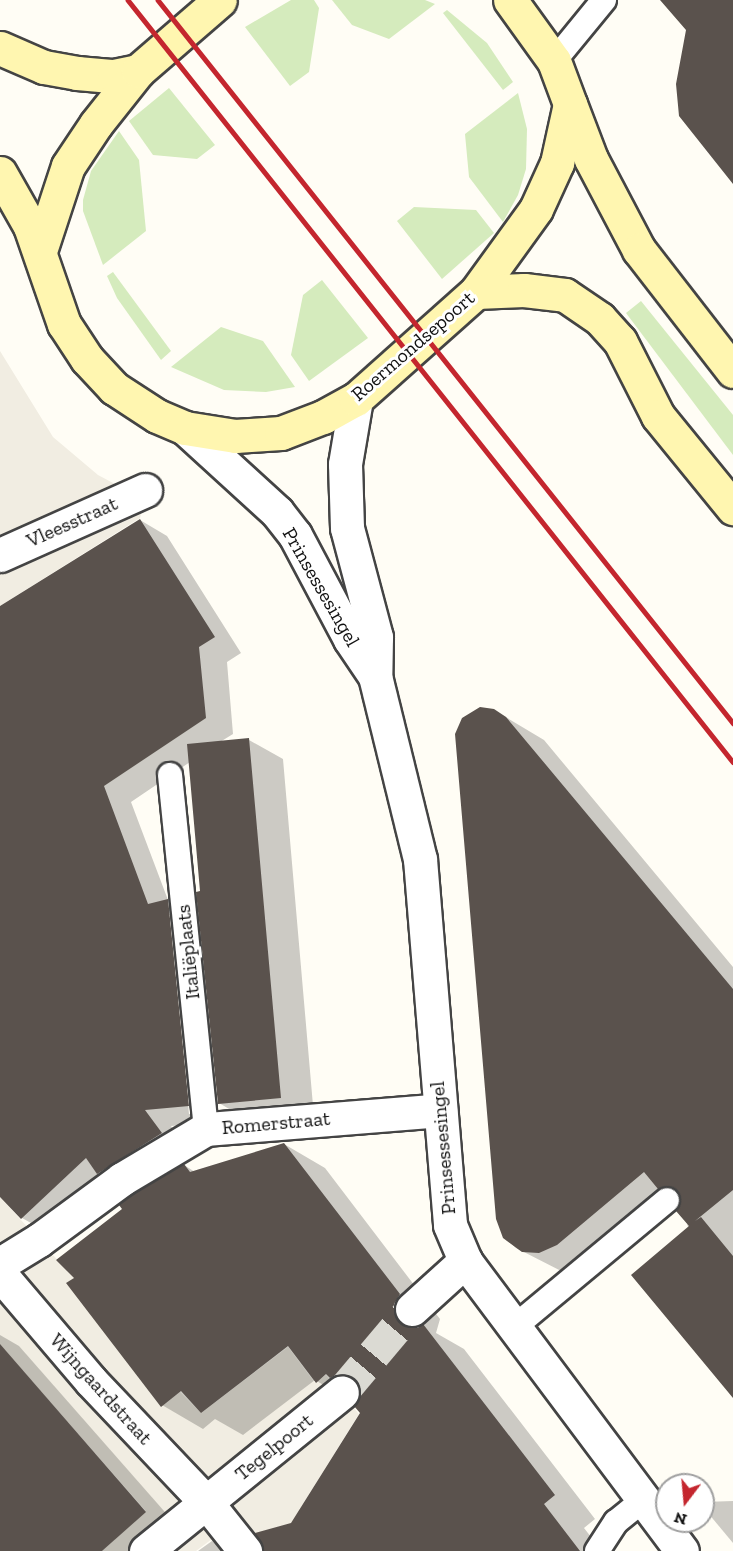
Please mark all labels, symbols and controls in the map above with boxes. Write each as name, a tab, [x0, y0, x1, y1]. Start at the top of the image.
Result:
street label: Roermondsepoort	[346, 286, 480, 406]
street label: Vleesstraat	[23, 491, 121, 553]
street label: Prinsessesingel	[277, 523, 365, 651]
street label: Italiëplaats	[171, 903, 205, 1001]
street label: Prinsessesingel	[425, 1080, 461, 1216]
street label: Romerstraat	[221, 1106, 331, 1140]
street label: Wijngaardstraat	[45, 1328, 157, 1450]
street label: Tegelpoort	[230, 1408, 318, 1486]
north arrow	[655, 1473, 715, 1533]
text: N	[672, 1508, 689, 1530]

